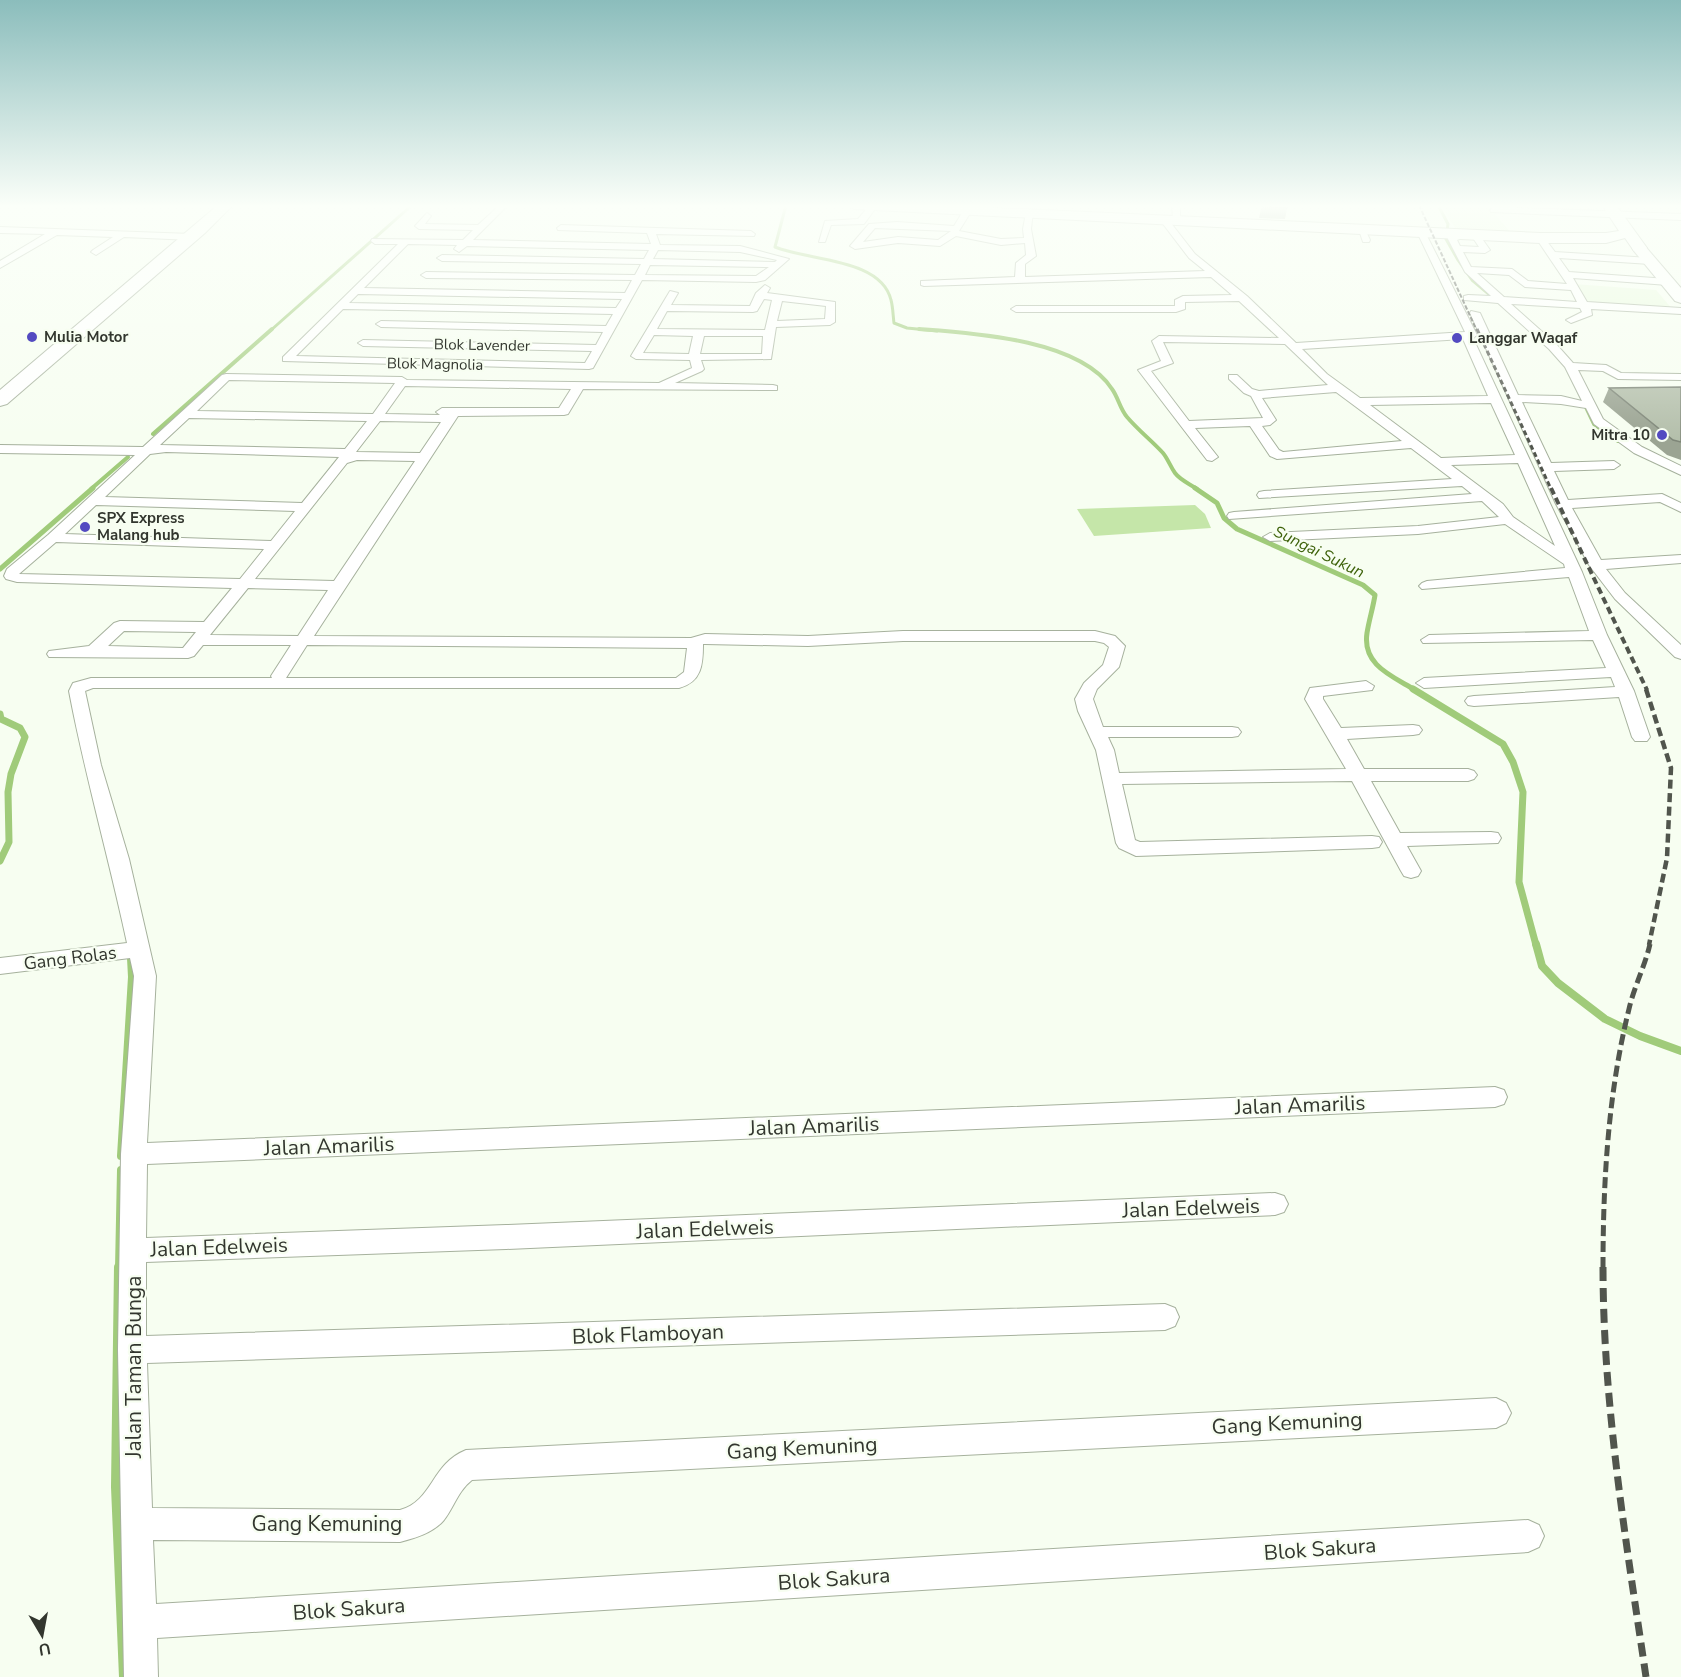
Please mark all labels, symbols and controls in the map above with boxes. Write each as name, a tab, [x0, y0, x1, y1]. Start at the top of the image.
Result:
place label: Mulia Motor	[44, 327, 128, 347]
place label: Langgar Waqaf	[1469, 328, 1578, 348]
marker: Mulia Motor	[25, 330, 39, 344]
marker: Langgar Waqaf	[1450, 331, 1464, 345]
street label: Blok Lavender	[434, 334, 531, 356]
street label: Blok Magnolia	[387, 353, 483, 375]
place label: Mitra 10	[1591, 425, 1650, 445]
marker: Mitra 10	[1655, 428, 1669, 442]
place label: SPX Express Malang hub	[97, 508, 185, 545]
marker: SPX Express Malang hub	[78, 520, 92, 534]
water label: Sungai Sukun	[1270, 521, 1368, 583]
street label: Gang Rolas	[22, 940, 118, 976]
street label: Jalan Amarilis	[1233, 1089, 1366, 1121]
street label: Jalan Amarilis	[747, 1110, 880, 1142]
street label: Jalan Amarilis	[262, 1130, 395, 1162]
street label: Jalan Edelweis	[1121, 1192, 1260, 1224]
street label: Jalan Edelweis	[635, 1213, 774, 1245]
street label: Jalan Edelweis	[149, 1231, 288, 1263]
street label: Jalan Taman Bunga	[120, 1276, 148, 1459]
street label: Blok Flamboyan	[571, 1317, 725, 1351]
street label: Gang Kemuning	[1211, 1405, 1363, 1441]
street label: Gang Kemuning	[726, 1430, 878, 1466]
street label: Gang Kemuning	[252, 1510, 402, 1538]
street label: Blok Sakura	[1263, 1531, 1377, 1567]
street label: Blok Sakura	[777, 1561, 891, 1597]
street label: Blok Sakura	[292, 1591, 406, 1627]
north arrow	[12, 1605, 72, 1665]
text: U	[37, 1637, 52, 1661]

